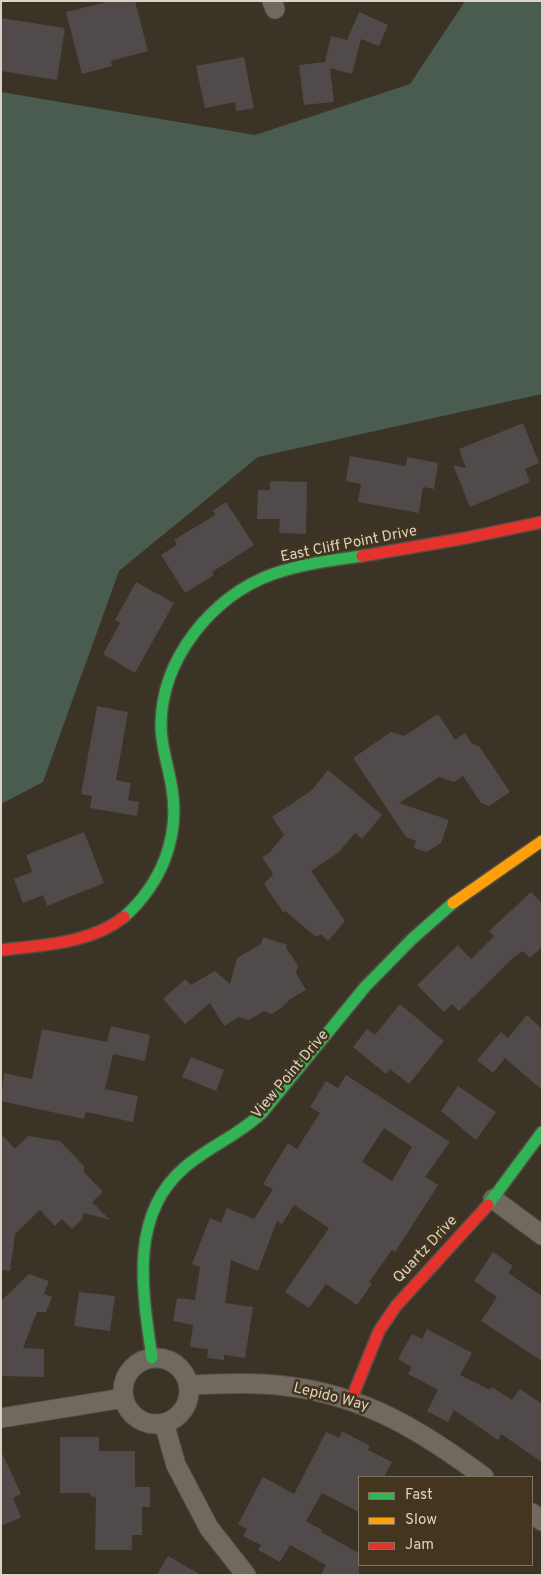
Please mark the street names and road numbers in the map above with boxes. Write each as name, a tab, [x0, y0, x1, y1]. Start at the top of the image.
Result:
street label: East Cliff Point Drive	[279, 523, 419, 567]
street label: View Point Drive	[249, 1027, 333, 1123]
street label: Quartz Drive	[390, 1212, 462, 1288]
street label: Lepido Way	[291, 1380, 371, 1416]

